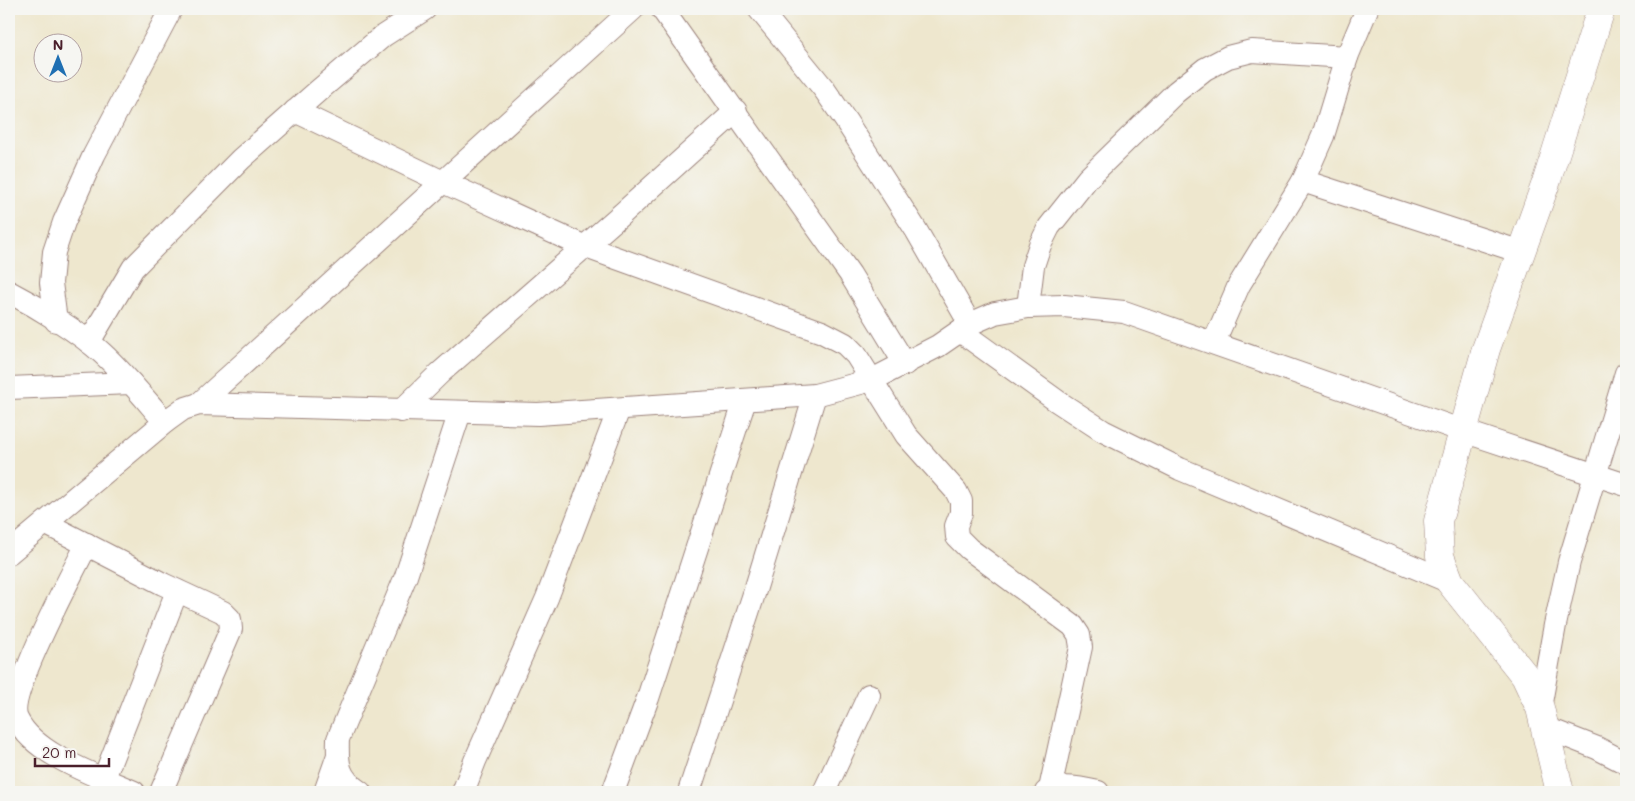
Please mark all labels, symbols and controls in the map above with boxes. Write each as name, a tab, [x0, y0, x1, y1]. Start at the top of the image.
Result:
north arrow	[32, 32, 82, 82]
text: N	[53, 35, 63, 54]
scale bar	[35, 736, 109, 768]
text: 20 m	[42, 742, 76, 762]

